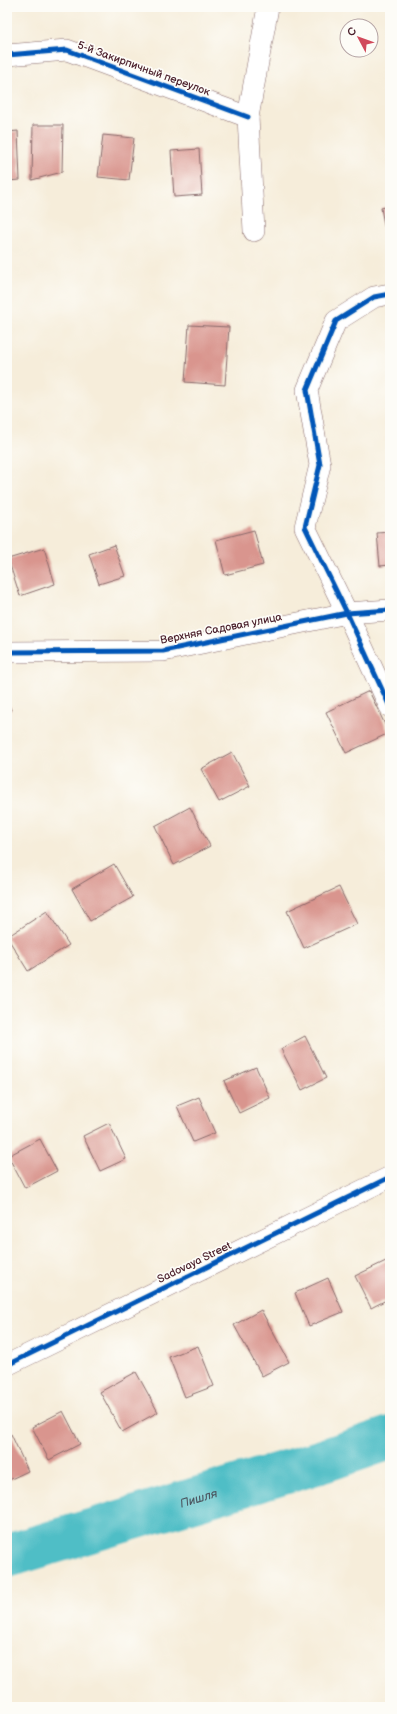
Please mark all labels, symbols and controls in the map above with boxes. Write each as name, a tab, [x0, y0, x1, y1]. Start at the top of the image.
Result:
north arrow	[339, 18, 379, 58]
text: С	[344, 24, 359, 39]
street label: 5-й Закирпичный переулок	[76, 38, 212, 99]
street label: Верхняя Садовая улица	[159, 610, 284, 647]
street label: Sadovaya Street	[155, 1239, 234, 1286]
water label: Пишля	[178, 1486, 220, 1512]

